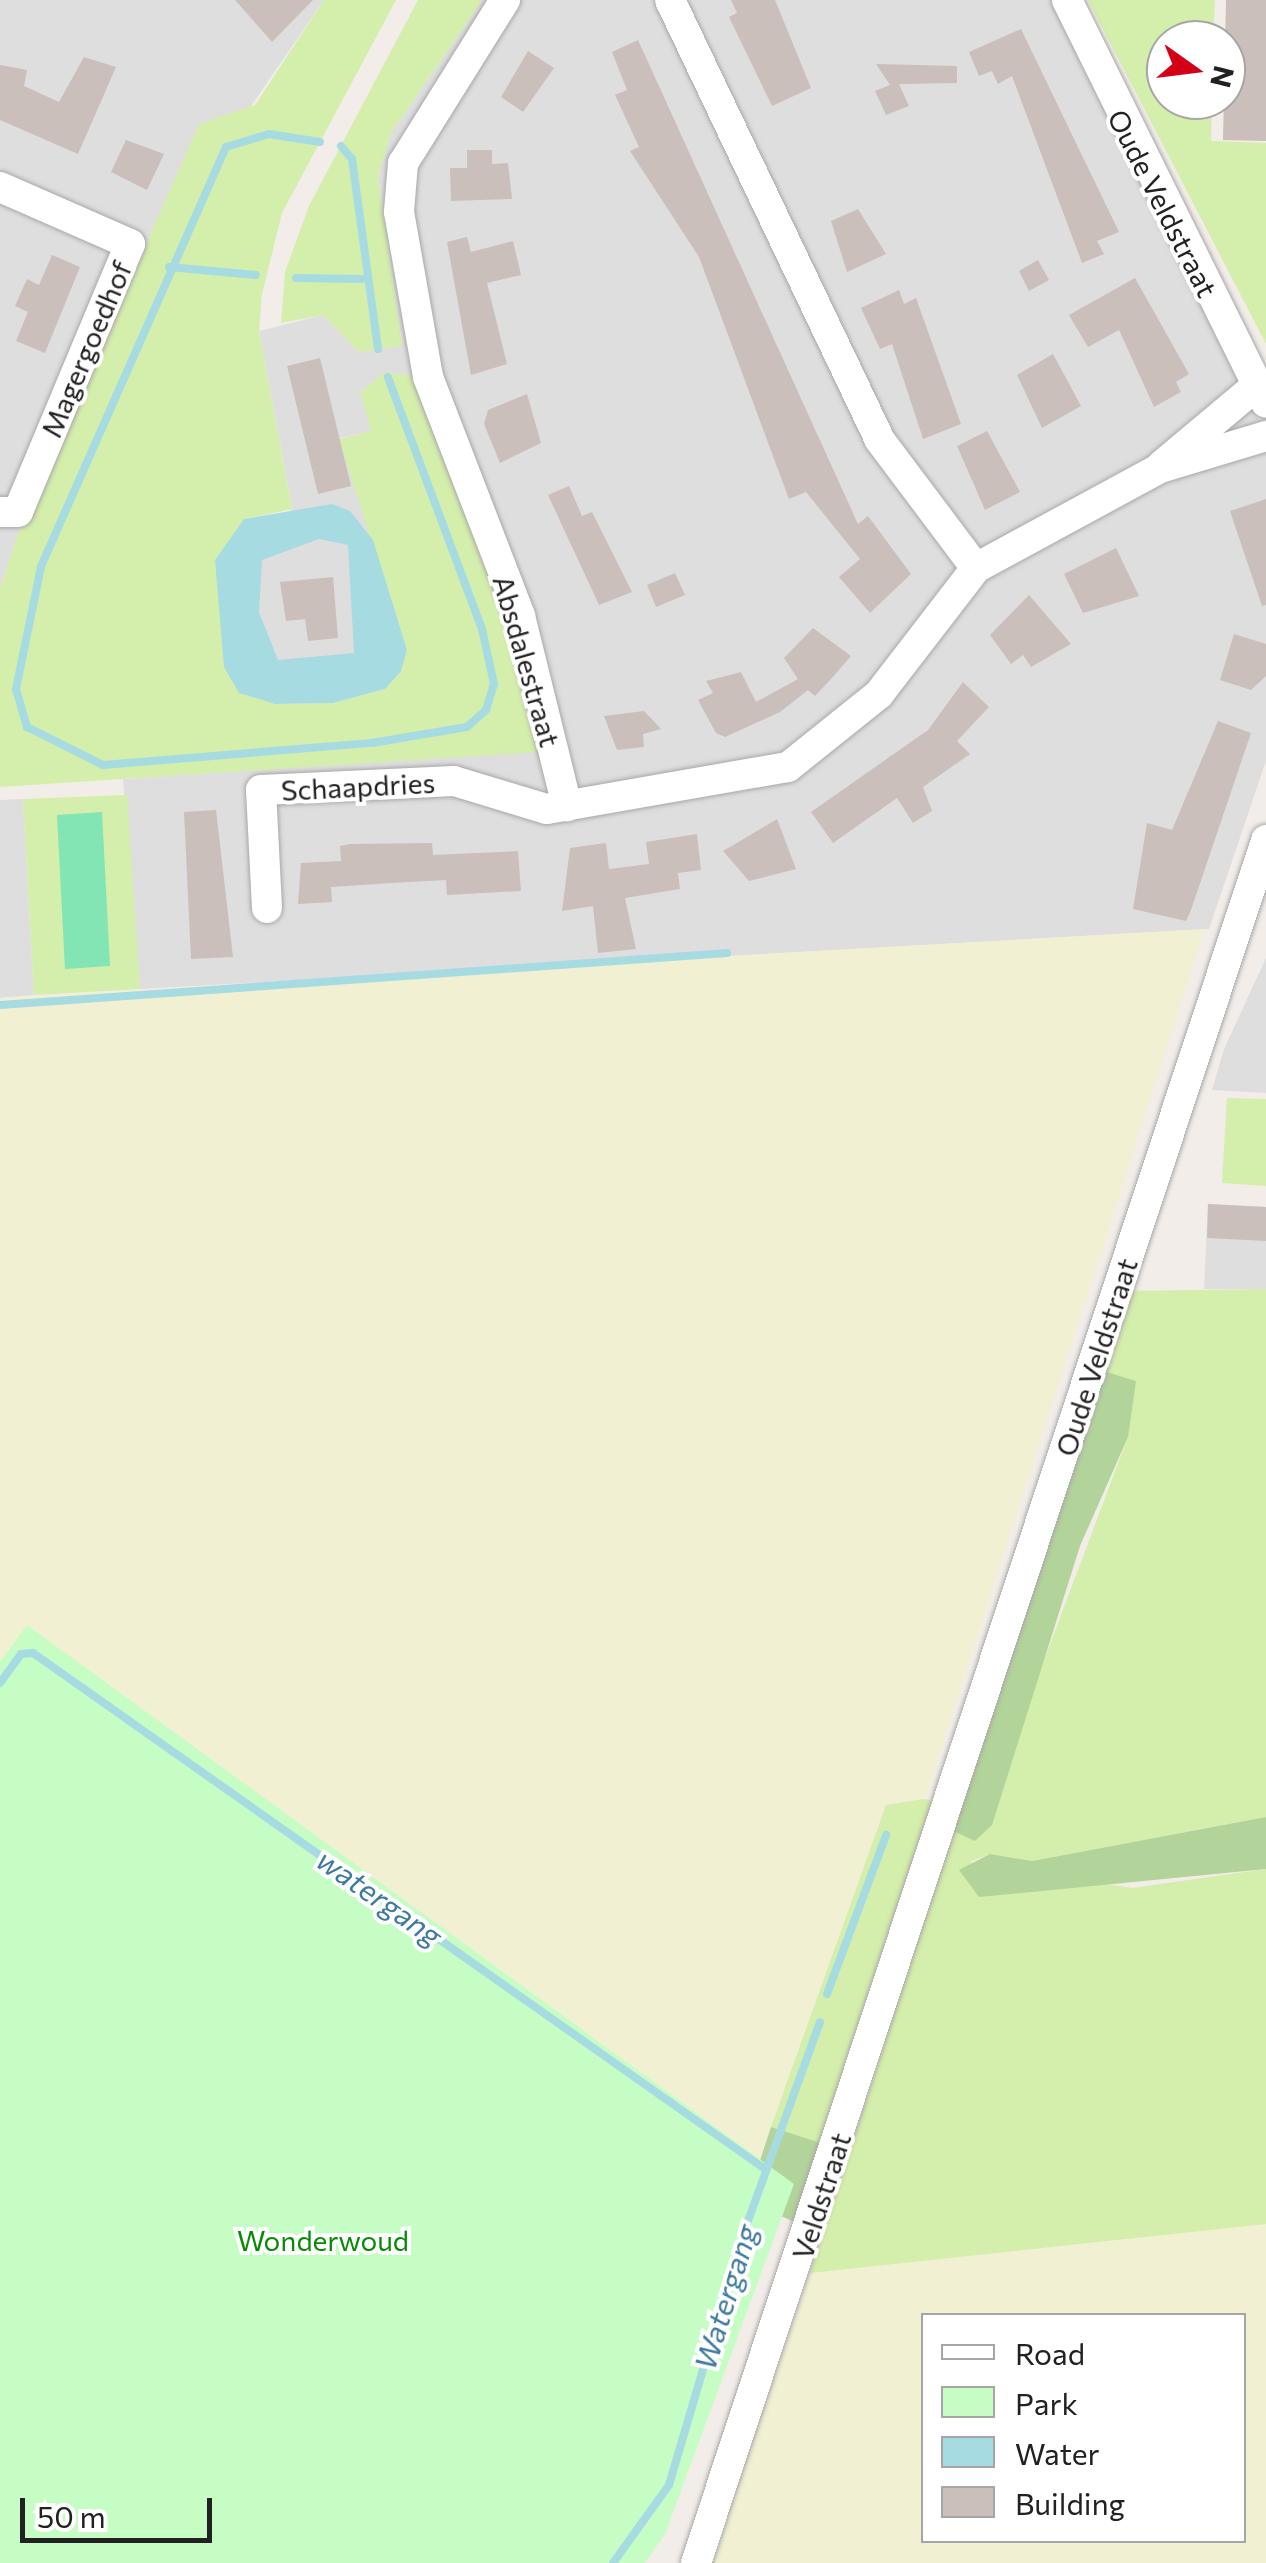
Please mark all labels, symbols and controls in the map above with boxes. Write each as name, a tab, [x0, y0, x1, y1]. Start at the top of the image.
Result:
north arrow	[1146, 20, 1246, 120]
text: N	[1204, 62, 1242, 91]
street label: Oude Veldstraat	[1101, 104, 1225, 302]
street label: Magergoedhof	[34, 256, 138, 442]
street label: Absdalestraat	[486, 571, 568, 751]
street label: Schaapdries	[280, 765, 436, 807]
street label: Oude Veldstraat	[1048, 1254, 1144, 1460]
water label: watergang	[311, 1841, 449, 1953]
street label: Veldstraat	[785, 2128, 857, 2264]
water label: Watergang	[686, 2220, 764, 2374]
park label: Wonderwoud	[237, 2223, 409, 2257]
legend	[921, 2313, 1246, 2543]
text: Road	[1015, 2334, 1085, 2371]
text: Park	[1015, 2384, 1078, 2421]
text: Water	[1015, 2434, 1100, 2471]
scale bar	[25, 2478, 218, 2540]
text: Building	[1015, 2484, 1125, 2521]
text: 50 m	[37, 2497, 106, 2534]

